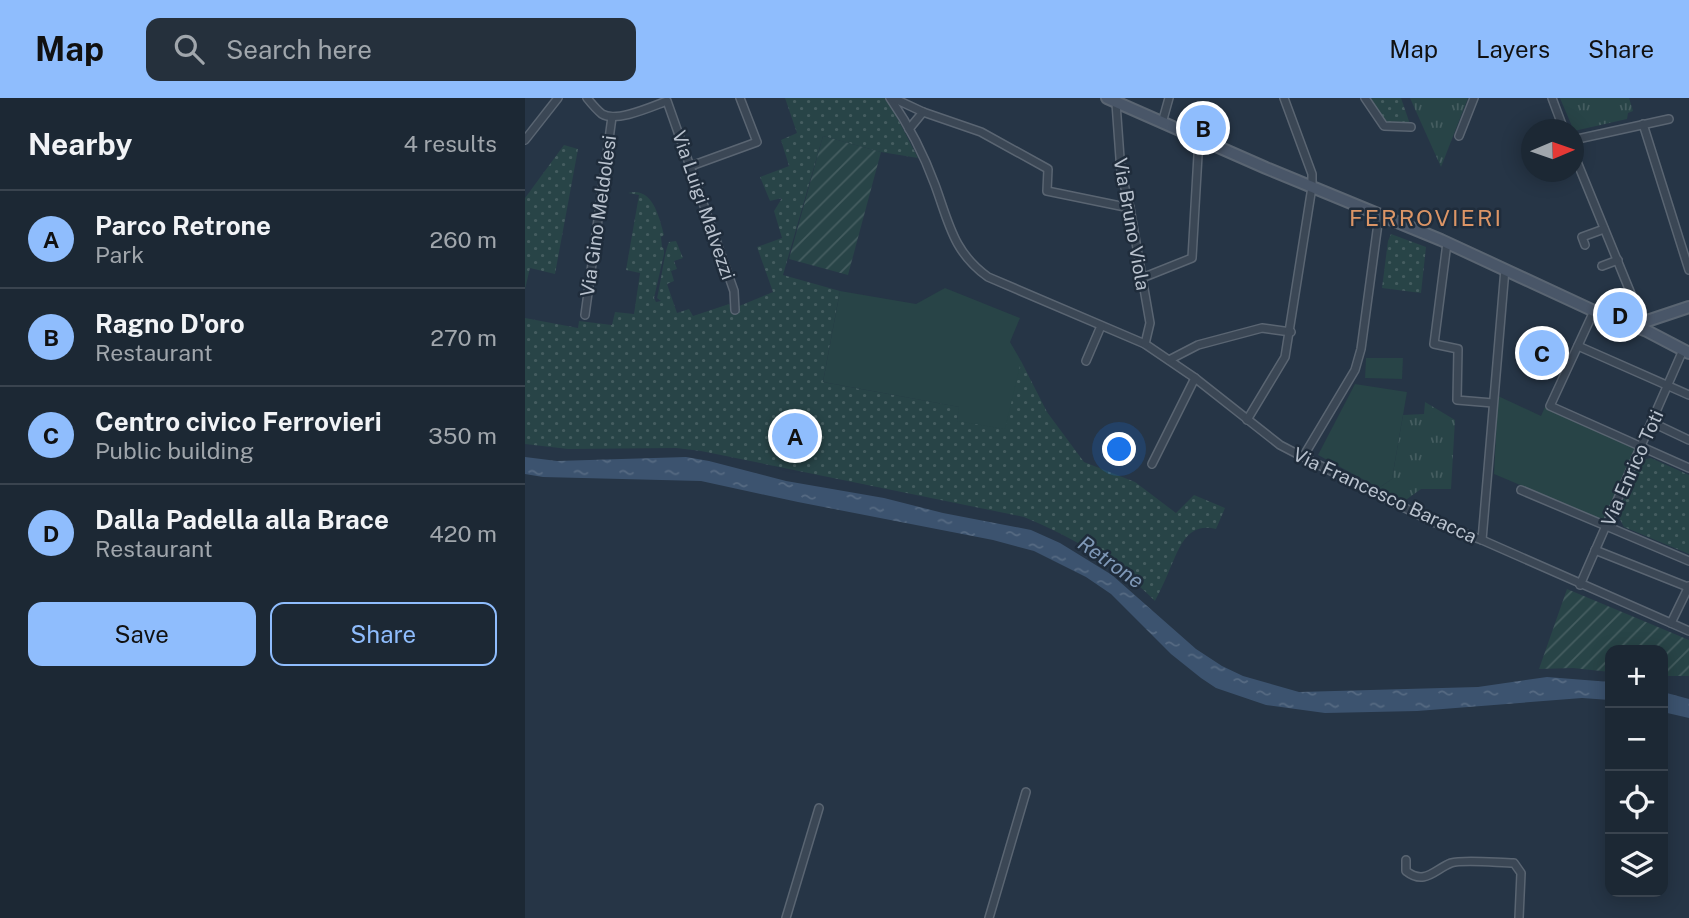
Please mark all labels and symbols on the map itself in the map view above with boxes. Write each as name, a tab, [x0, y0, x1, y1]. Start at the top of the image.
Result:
pin: B	[1180, 102, 1226, 154]
north arrow	[1521, 119, 1584, 182]
street label: Via Luigi Malvezzi	[668, 128, 740, 282]
street label: Via Gino Meldolesi	[576, 134, 620, 298]
street label: Via Bruno Viola	[1110, 156, 1154, 292]
district label: FERROVIERI	[1349, 204, 1503, 231]
pin: D	[1597, 289, 1643, 341]
pin: C	[1519, 327, 1565, 379]
street label: Via Enrico Toti	[1597, 406, 1667, 530]
pin: A	[772, 410, 818, 462]
your location	[1102, 432, 1136, 466]
street label: Via Francesco Baracca	[1290, 443, 1480, 547]
water label: Retrone	[1073, 530, 1149, 594]

